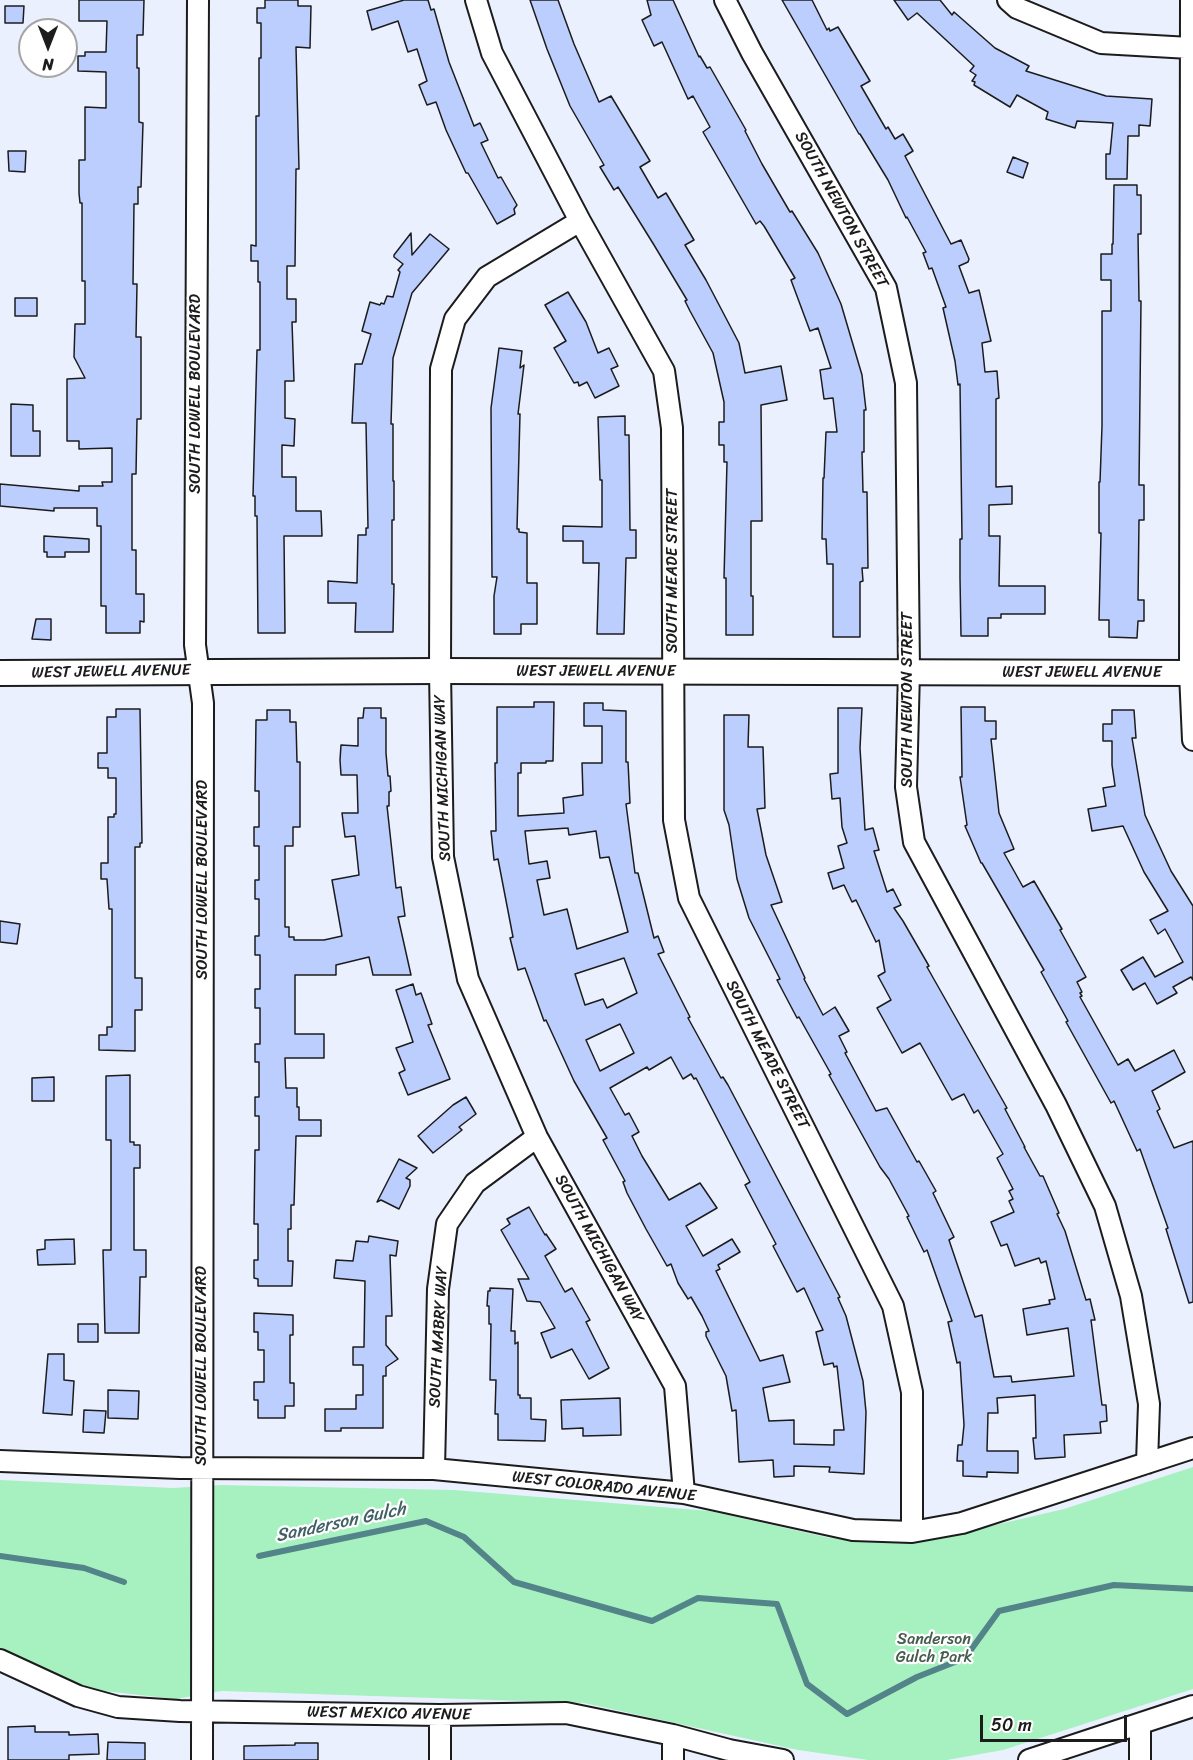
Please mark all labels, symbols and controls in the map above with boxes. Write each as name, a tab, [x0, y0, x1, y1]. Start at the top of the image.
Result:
north arrow	[18, 18, 78, 78]
text: N	[42, 50, 54, 79]
street label: SOUTH NEWTON STREET	[790, 129, 892, 291]
street label: SOUTH LOWELL BOULEVARD	[186, 294, 206, 494]
street label: SOUTH MEADE STREET	[663, 489, 683, 653]
street label: SOUTH NEWTON STREET	[898, 612, 918, 788]
street label: WEST JEWELL AVENUE	[31, 661, 191, 683]
street label: WEST JEWELL AVENUE	[516, 662, 676, 682]
street label: WEST JEWELL AVENUE	[1002, 663, 1162, 683]
street label: SOUTH MICHIGAN WAY	[430, 694, 456, 862]
street label: SOUTH LOWELL BOULEVARD	[193, 780, 213, 980]
street label: SOUTH MEADE STREET	[721, 977, 813, 1133]
street label: SOUTH MICHIGAN WAY	[550, 1171, 648, 1327]
street label: SOUTH LOWELL BOULEVARD	[192, 1266, 212, 1466]
street label: SOUTH MABRY WAY	[426, 1266, 452, 1408]
street label: WEST COLORADO AVENUE	[511, 1468, 697, 1506]
water label: Sanderson Gulch	[274, 1499, 408, 1547]
park label: Sanderson Gulch Park	[896, 1630, 972, 1668]
street label: WEST MEXICO AVENUE	[307, 1703, 471, 1725]
scale bar	[983, 1703, 1130, 1741]
text: 50 m	[991, 1709, 1032, 1741]

